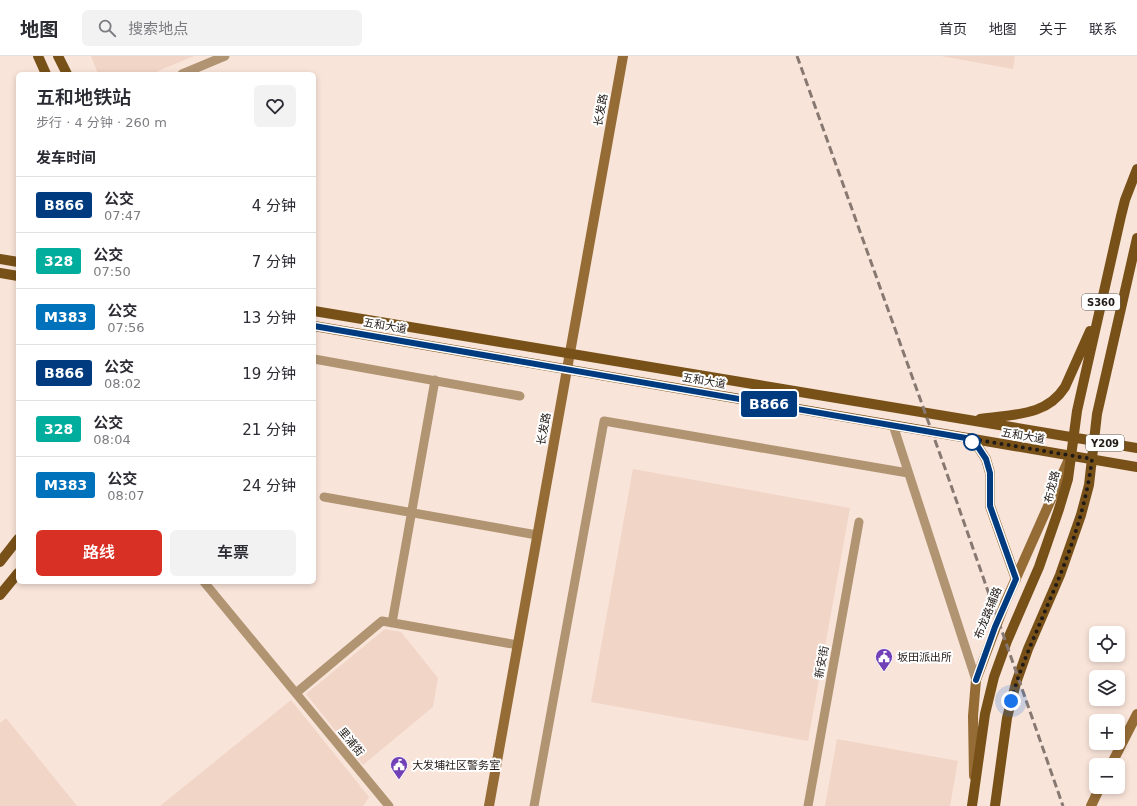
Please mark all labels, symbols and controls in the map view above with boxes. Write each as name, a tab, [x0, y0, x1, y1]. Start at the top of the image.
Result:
search box	[82, 10, 362, 46]
icon: search	[96, 17, 118, 39]
text: 地图	[20, 18, 58, 40]
text: 搜索地点	[128, 20, 188, 38]
text: 首页	[939, 21, 967, 37]
text: 地图	[989, 21, 1017, 37]
text: 关于	[1039, 21, 1067, 37]
text: 联系	[1089, 21, 1117, 37]
button: heart	[254, 85, 296, 127]
text: 五和地铁站	[36, 86, 131, 108]
street label: 长发路	[592, 93, 610, 127]
text: 步行 · 4 分钟 · 260 m	[36, 115, 167, 130]
text: 发车时间	[36, 149, 96, 167]
text: 公交	[104, 190, 134, 208]
text: B866	[44, 197, 84, 213]
text: 4 分钟	[252, 197, 296, 215]
text: 07:47	[104, 208, 141, 223]
text: 公交	[93, 246, 123, 264]
text: 328	[44, 253, 73, 269]
text: 7 分钟	[252, 253, 296, 271]
text: 07:50	[93, 264, 131, 279]
road number: S360	[1082, 294, 1120, 310]
text: 公交	[107, 302, 137, 320]
text: M383	[44, 309, 87, 325]
text: 13 分钟	[242, 309, 296, 327]
street label: 五和大道	[362, 316, 408, 336]
text: 07:56	[107, 320, 145, 335]
text: 公交	[104, 358, 134, 376]
text: B866	[44, 365, 84, 381]
text: 19 分钟	[242, 365, 296, 383]
street label: 五和大道	[681, 371, 727, 391]
text: 08:02	[104, 376, 141, 391]
line badge: B866	[741, 391, 797, 417]
text: B866	[749, 396, 789, 412]
street label: 长发路	[535, 412, 553, 446]
text: 公交	[93, 414, 123, 432]
text: 328	[44, 421, 73, 437]
text: 21 分钟	[242, 421, 296, 439]
street label: 五和大道	[1000, 426, 1046, 446]
text: 08:04	[93, 432, 131, 447]
unlabelled marker	[963, 433, 981, 451]
road number: Y209	[1086, 435, 1124, 451]
street label: 布龙路	[1042, 469, 1062, 505]
text: 公交	[107, 470, 137, 488]
text: M383	[44, 477, 87, 493]
text: 24 分钟	[242, 477, 296, 495]
text: 08:07	[107, 488, 145, 503]
button: 路线	[36, 530, 162, 576]
button: 车票	[170, 530, 296, 576]
street label: 布龙路辅路	[972, 585, 1004, 641]
map controls	[1089, 626, 1125, 794]
button: locate	[1089, 626, 1125, 662]
street label: 新安街	[813, 645, 831, 679]
public building icon: 坂田派出所	[874, 647, 894, 672]
place label: 坂田派出所	[897, 651, 952, 664]
button: layers	[1089, 670, 1125, 706]
your location	[1001, 691, 1021, 711]
button: +	[1089, 714, 1125, 750]
street label: 里浦街	[335, 725, 367, 759]
public building icon: 大发埔社区警务室	[389, 755, 409, 780]
button: −	[1089, 758, 1125, 794]
place label: 大发埔社区警务室	[412, 759, 500, 772]

